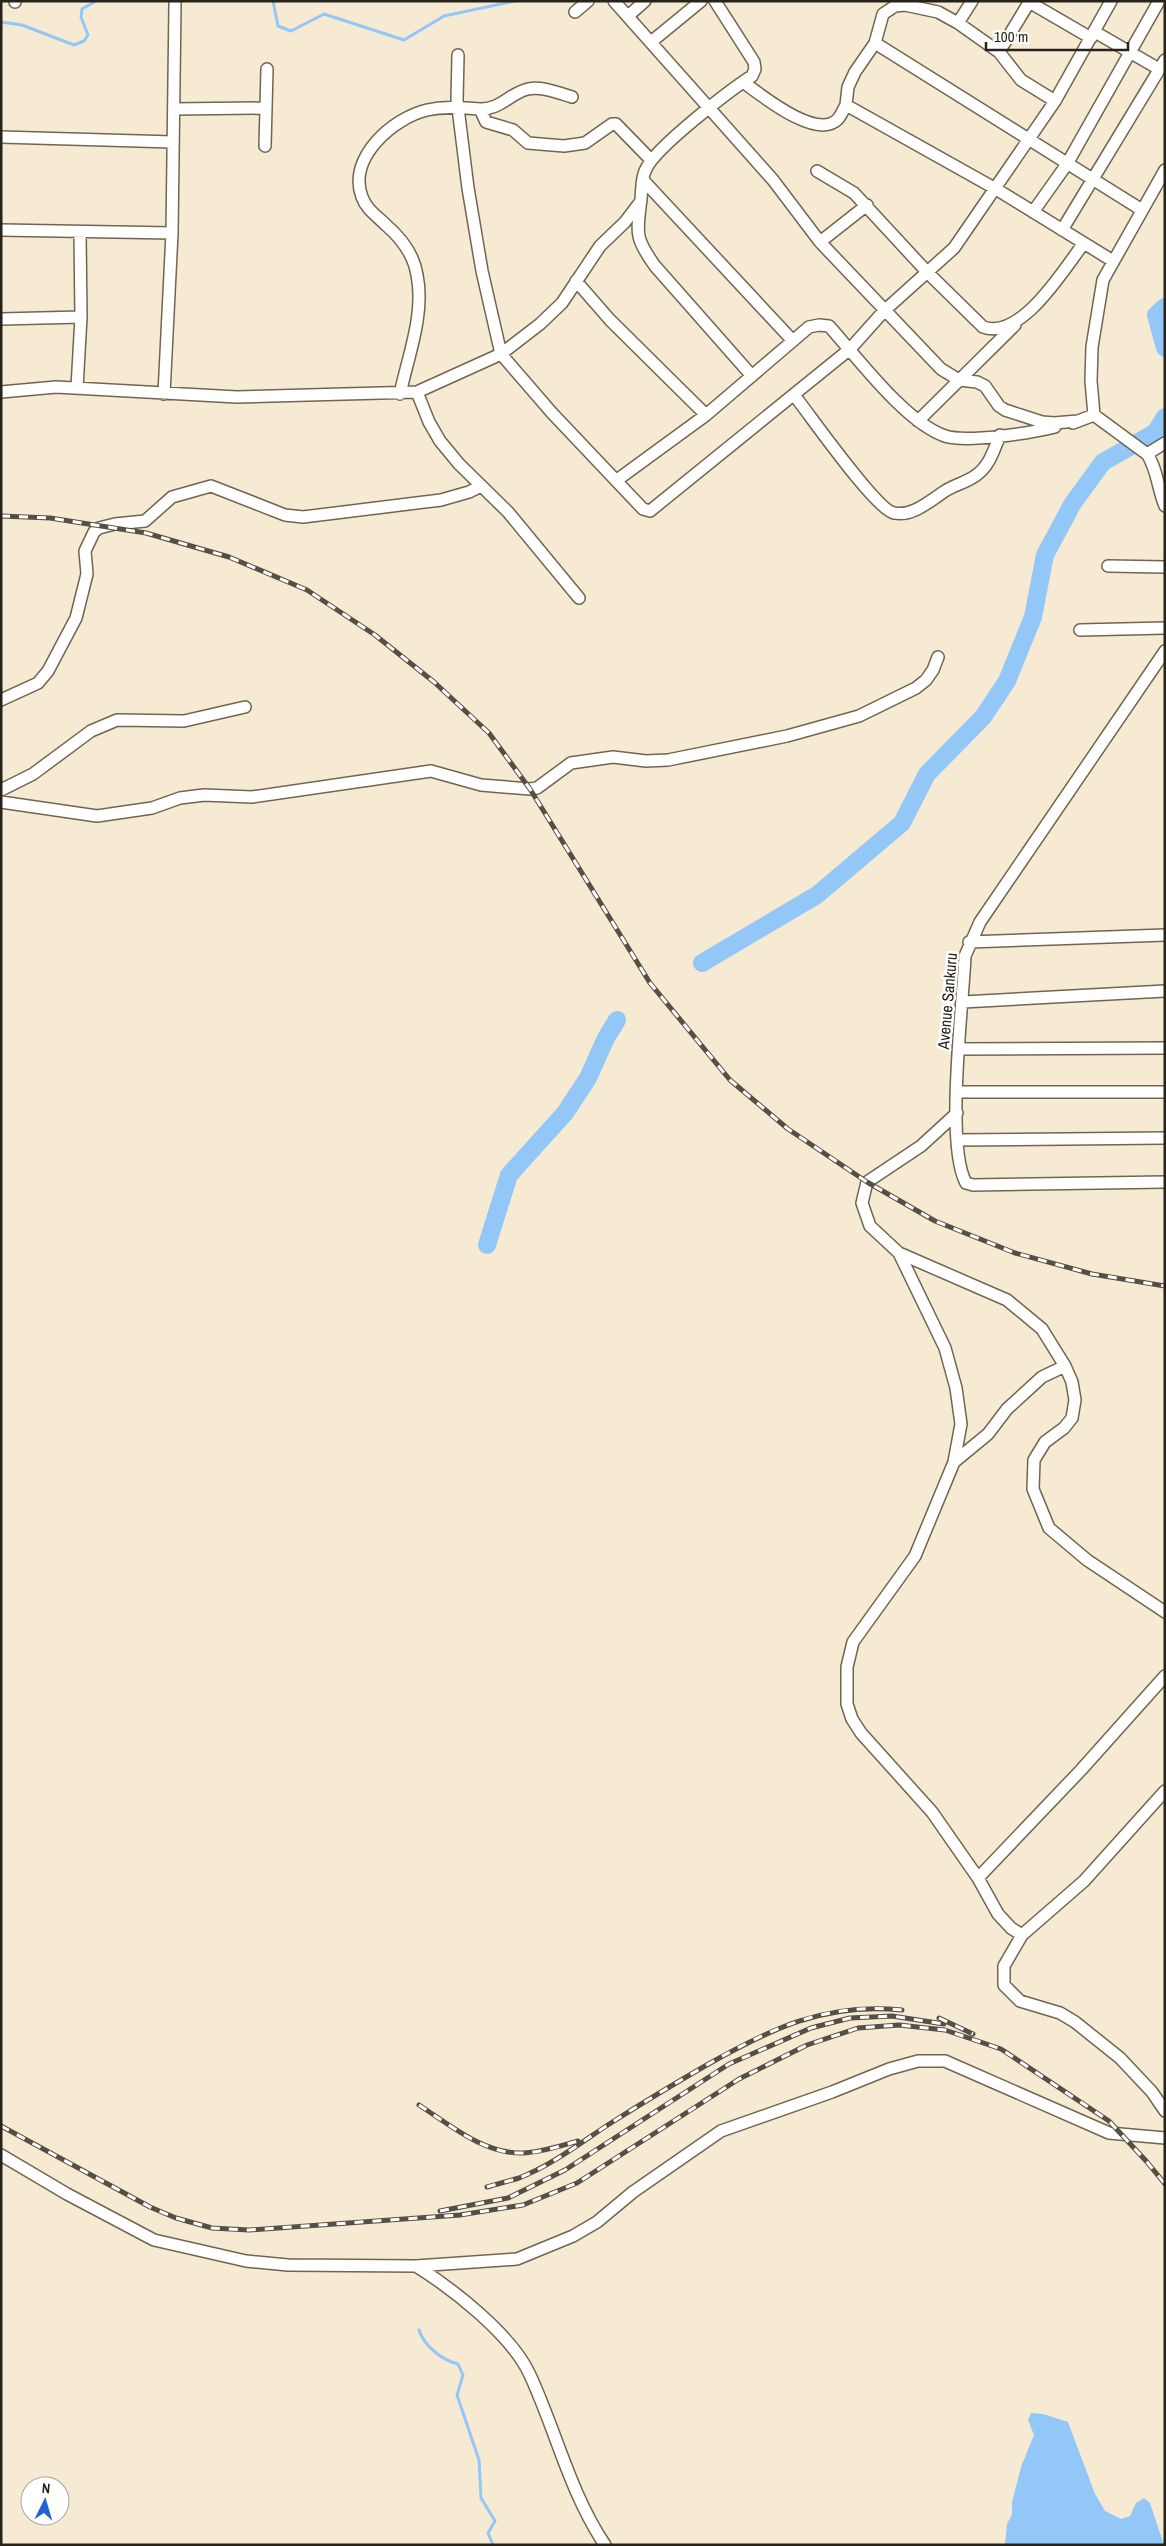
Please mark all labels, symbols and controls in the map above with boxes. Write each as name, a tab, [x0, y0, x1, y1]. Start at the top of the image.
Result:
scale bar	[986, 20, 1128, 52]
text: 100 m	[994, 26, 1028, 47]
street label: Avenue Sankuru	[932, 952, 962, 1051]
north arrow	[20, 2476, 70, 2526]
text: N	[41, 2479, 51, 2497]

